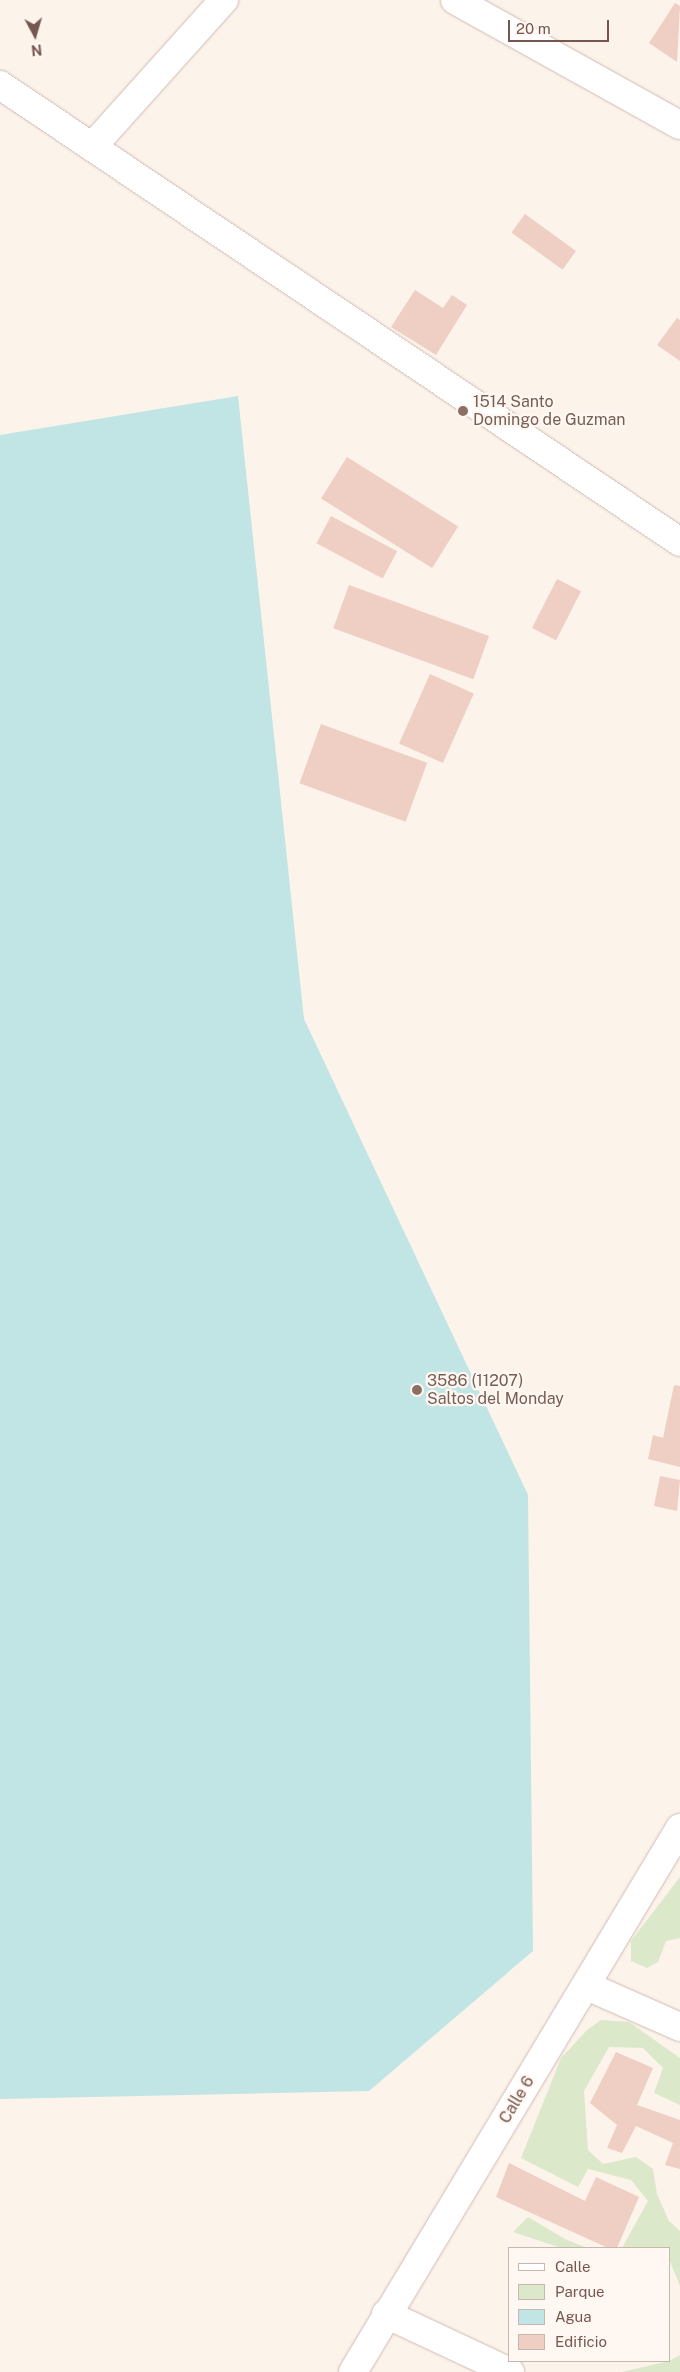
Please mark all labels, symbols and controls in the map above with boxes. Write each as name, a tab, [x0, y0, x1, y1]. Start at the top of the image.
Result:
north arrow	[10, 10, 60, 60]
scale bar	[510, 10, 611, 42]
text: 20 m	[516, 20, 551, 37]
text: N	[30, 41, 43, 58]
place label: 1514 Santo Domingo de Guzman	[473, 392, 626, 430]
marker: 1514 Santo Domingo de Guzman	[457, 405, 469, 417]
place label: 3586 (11207) Saltos del Monday	[427, 1371, 564, 1409]
marker: 3586 (11207) Saltos del Monday	[411, 1384, 423, 1396]
street label: Calle 6	[495, 2073, 539, 2127]
legend	[508, 2247, 670, 2362]
text: Calle	[555, 2258, 591, 2275]
text: Parque	[555, 2283, 605, 2300]
text: Agua	[555, 2308, 592, 2325]
text: Edificio	[555, 2333, 607, 2350]

